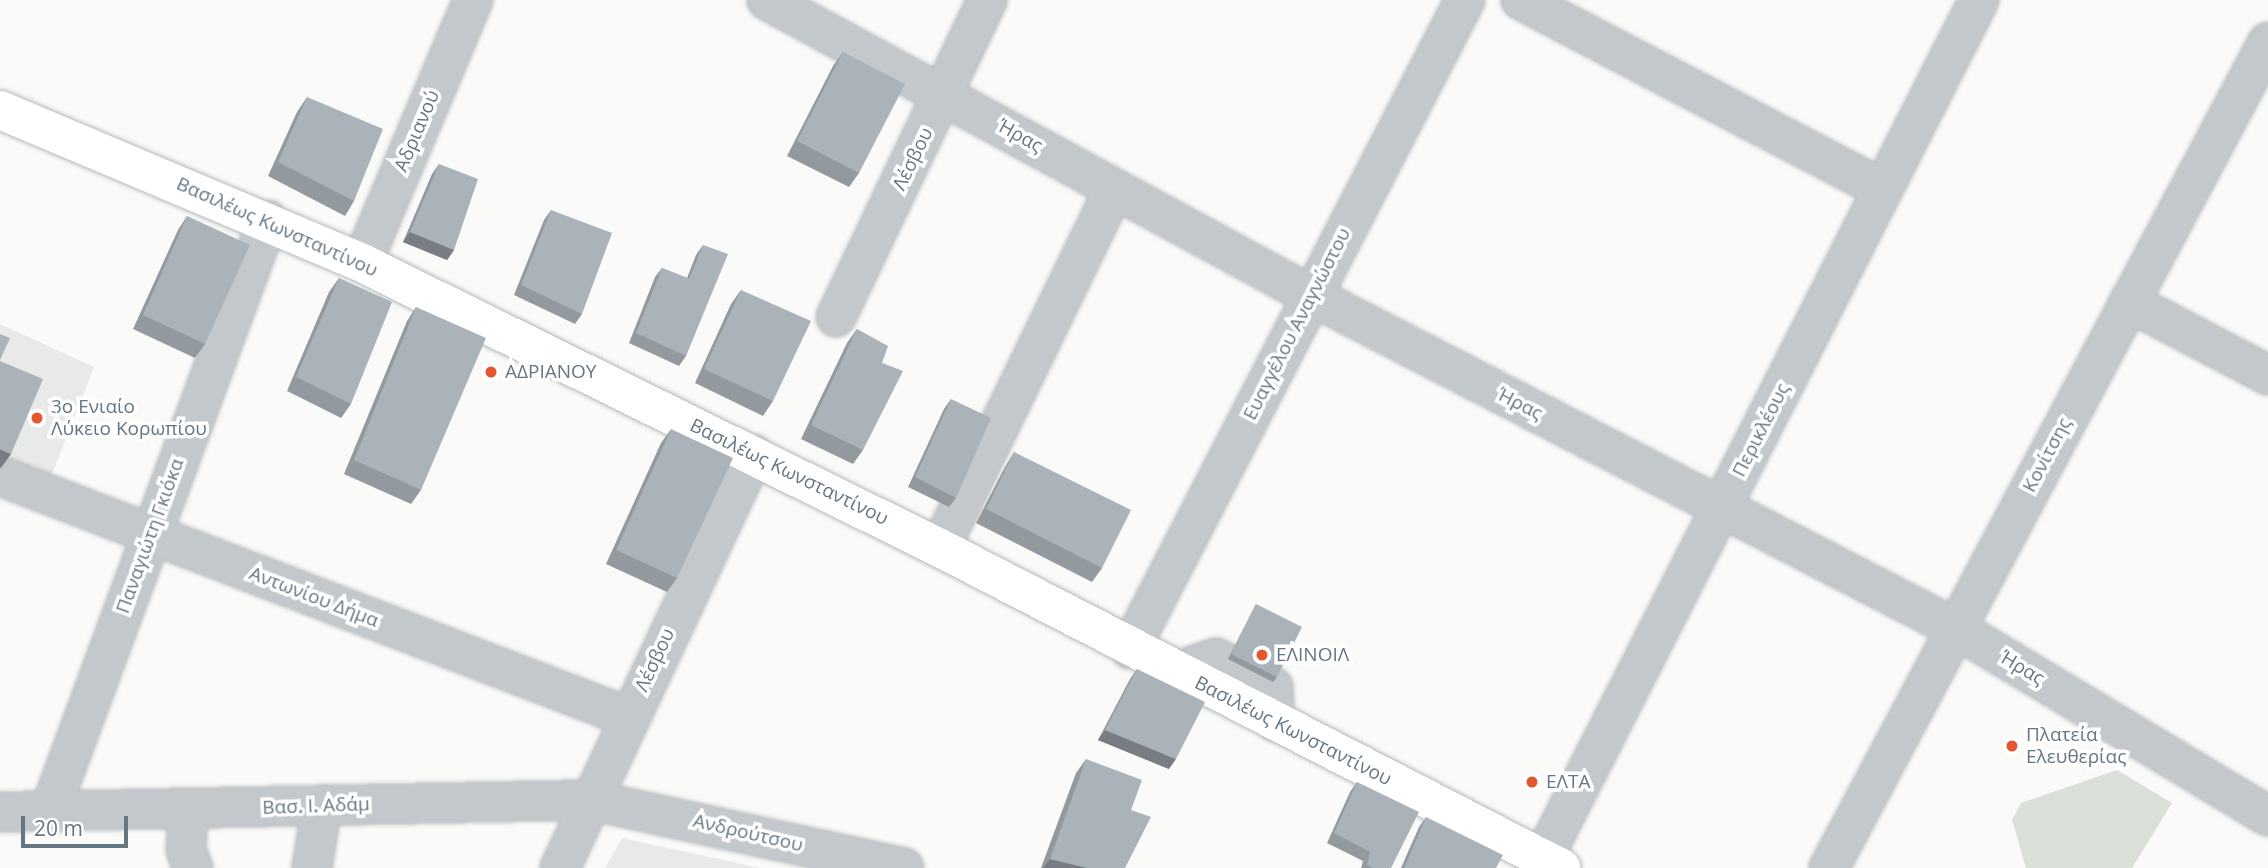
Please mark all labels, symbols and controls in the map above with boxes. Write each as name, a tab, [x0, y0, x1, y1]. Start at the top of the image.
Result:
street label: Αδριανού	[390, 87, 444, 175]
street label: Ήρας	[994, 114, 1046, 158]
street label: Λέσβου	[888, 124, 938, 194]
street label: Βασιλέως Κωνσταντίνου	[173, 172, 381, 282]
street label: Ευαγγέλου Αναγνώστου	[1239, 224, 1355, 424]
place label: ΑΔΡΙΑΝΟΥ	[505, 361, 596, 383]
marker: ΑΔΡΙΑΝΟΥ	[483, 364, 499, 380]
street label: Περικλέους	[1728, 379, 1794, 481]
street label: Ήρας	[1494, 383, 1546, 425]
place label: 3ο Ενιαίο Λύκειο Κορωπίου	[51, 396, 207, 440]
marker: 3ο Ενιαίο Λύκειο Κορωπίου	[29, 410, 45, 426]
street label: Βασιλέως Κωνσταντίνου	[686, 414, 892, 530]
street label: Κονίτσης	[2018, 414, 2076, 496]
street label: Παναγιώτη Γκιόκα	[111, 455, 189, 617]
street label: Αντωνίου Δήμα	[246, 562, 382, 632]
street label: Λέσβου	[630, 625, 680, 695]
place label: ΕΛΙΝΟΙΛ	[1276, 644, 1349, 666]
street label: Ήρας	[1996, 646, 2048, 690]
marker: ΕΛΙΝΟΙΛ	[1254, 647, 1270, 663]
street label: Βασιλέως Κωνσταντίνου	[1191, 671, 1395, 791]
place label: Πλατεία Ελευθερίας	[2026, 724, 2126, 768]
marker: Πλατεία Ελευθερίας	[2004, 738, 2020, 754]
place label: ΕΛΤΑ	[1546, 771, 1590, 793]
marker: ΕΛΤΑ	[1524, 774, 1540, 790]
street label: Βασ. Ι. Αδάμ	[262, 793, 370, 819]
scale bar	[24, 802, 131, 846]
street label: Ανδρούτσου	[691, 809, 805, 857]
text: 20 m	[34, 814, 83, 842]

